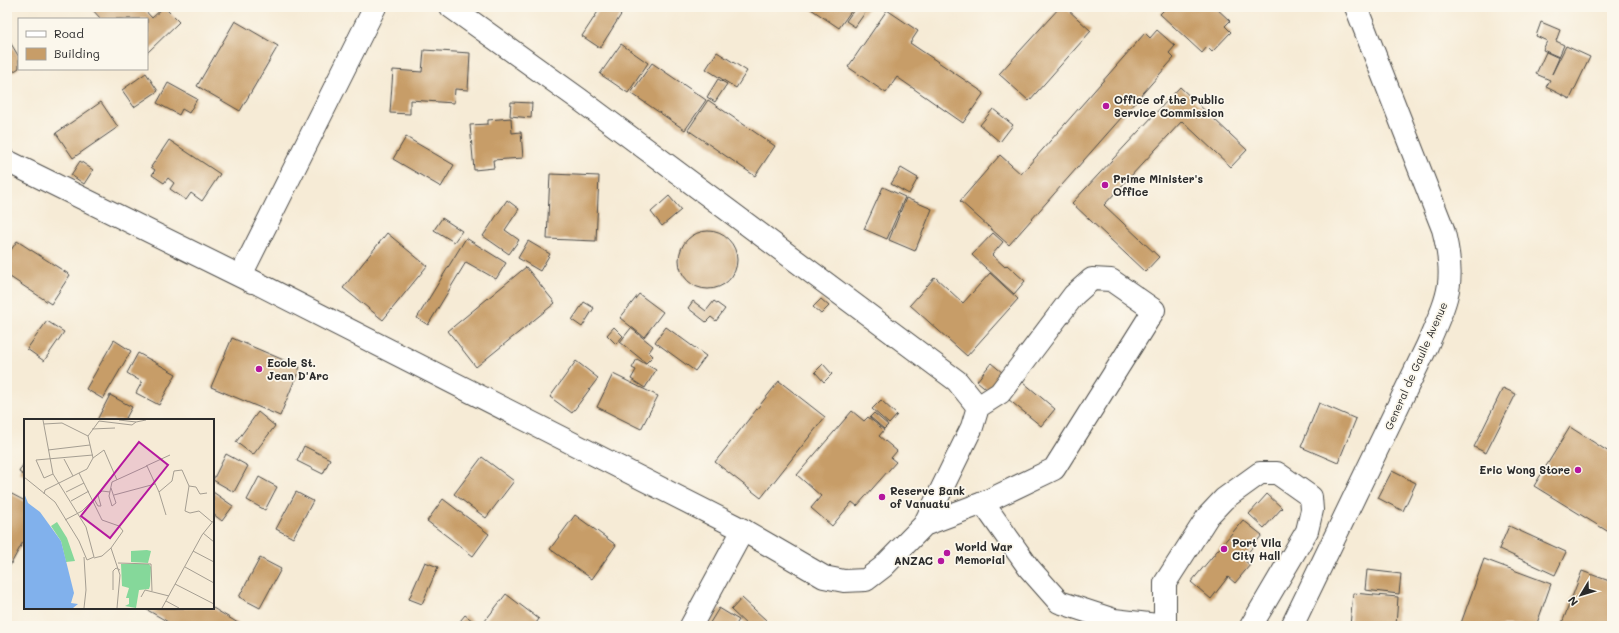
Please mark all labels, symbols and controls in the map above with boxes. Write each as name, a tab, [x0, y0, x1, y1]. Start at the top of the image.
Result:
legend	[18, 18, 148, 70]
text: Road	[54, 25, 84, 41]
text: Building	[54, 45, 100, 61]
place label: Office of the Public Service Commission	[1114, 92, 1225, 120]
marker: Office of the Public Service Commission	[1101, 101, 1111, 111]
place label: Prime Minister's Office	[1113, 171, 1204, 199]
marker: Prime Minister's Office	[1100, 180, 1110, 190]
street label: General de Gaulle Avenue	[1380, 299, 1451, 432]
place label: Ecole St. Jean D'Arc	[267, 355, 329, 383]
marker: Ecole St. Jean D'Arc	[254, 364, 264, 374]
inset map	[24, 419, 214, 609]
place label: Eric Wong Store	[1479, 462, 1570, 477]
marker: Eric Wong Store	[1573, 465, 1583, 475]
place label: Reserve Bank of Vanuatu	[890, 483, 965, 511]
marker: Reserve Bank of Vanuatu	[877, 492, 887, 502]
place label: Port Vila City Hall	[1232, 535, 1282, 563]
place label: World War Memorial	[955, 539, 1013, 567]
marker: Port Vila City Hall	[1219, 544, 1229, 554]
marker: World War Memorial	[942, 548, 952, 558]
place label: ANZAC	[894, 553, 933, 568]
marker: ANZAC	[936, 556, 946, 566]
north arrow	[1561, 575, 1601, 615]
text: N	[1564, 594, 1581, 609]

